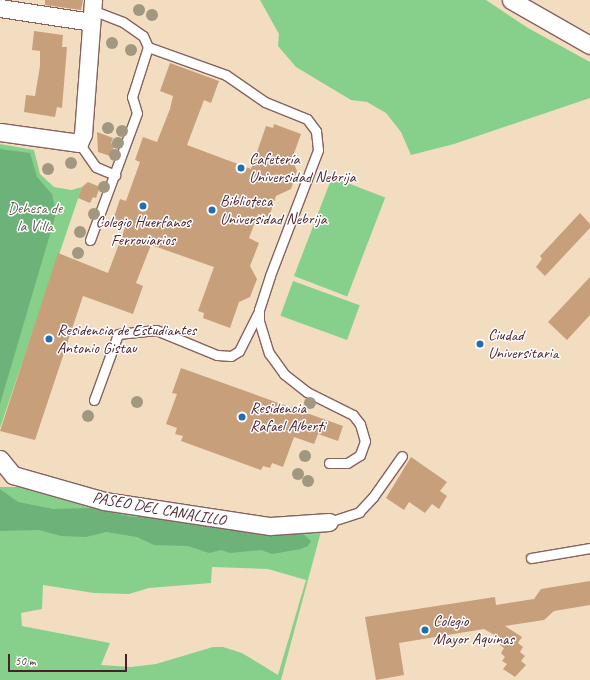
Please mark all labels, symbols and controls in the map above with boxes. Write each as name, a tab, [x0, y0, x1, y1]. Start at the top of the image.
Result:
place label: Cafetería Universidad Nebrija	[249, 149, 356, 187]
marker: Cafetería Universidad Nebrija	[236, 163, 246, 173]
place label: Biblioteca Universidad Nebrija	[220, 191, 327, 229]
park label: Dehesa de la Villa	[8, 198, 62, 236]
marker: Colegio Huerfanos Ferroviarios	[138, 201, 148, 211]
marker: Biblioteca Universidad Nebrija	[207, 205, 217, 215]
place label: Colegio Huerfanos Ferroviarios	[96, 212, 190, 250]
place label: Residencia de Estudiantes Antonio Gistau	[57, 320, 196, 358]
place label: Ciudad Universitaria	[488, 325, 558, 363]
marker: Residencia de Estudiantes Antonio Gistau	[44, 334, 54, 344]
marker: Ciudad Universitaria	[475, 339, 485, 349]
place label: Residencia Rafael Alberti	[250, 398, 325, 436]
marker: Residencia Rafael Alberti	[237, 412, 247, 422]
street label: PASEO DEL CANALILLO	[90, 488, 228, 530]
place label: Colegio Mayor Aquinas	[433, 611, 514, 649]
marker: Colegio Mayor Aquinas	[420, 625, 430, 635]
scale bar	[10, 646, 129, 672]
text: 50 m	[15, 653, 35, 669]

